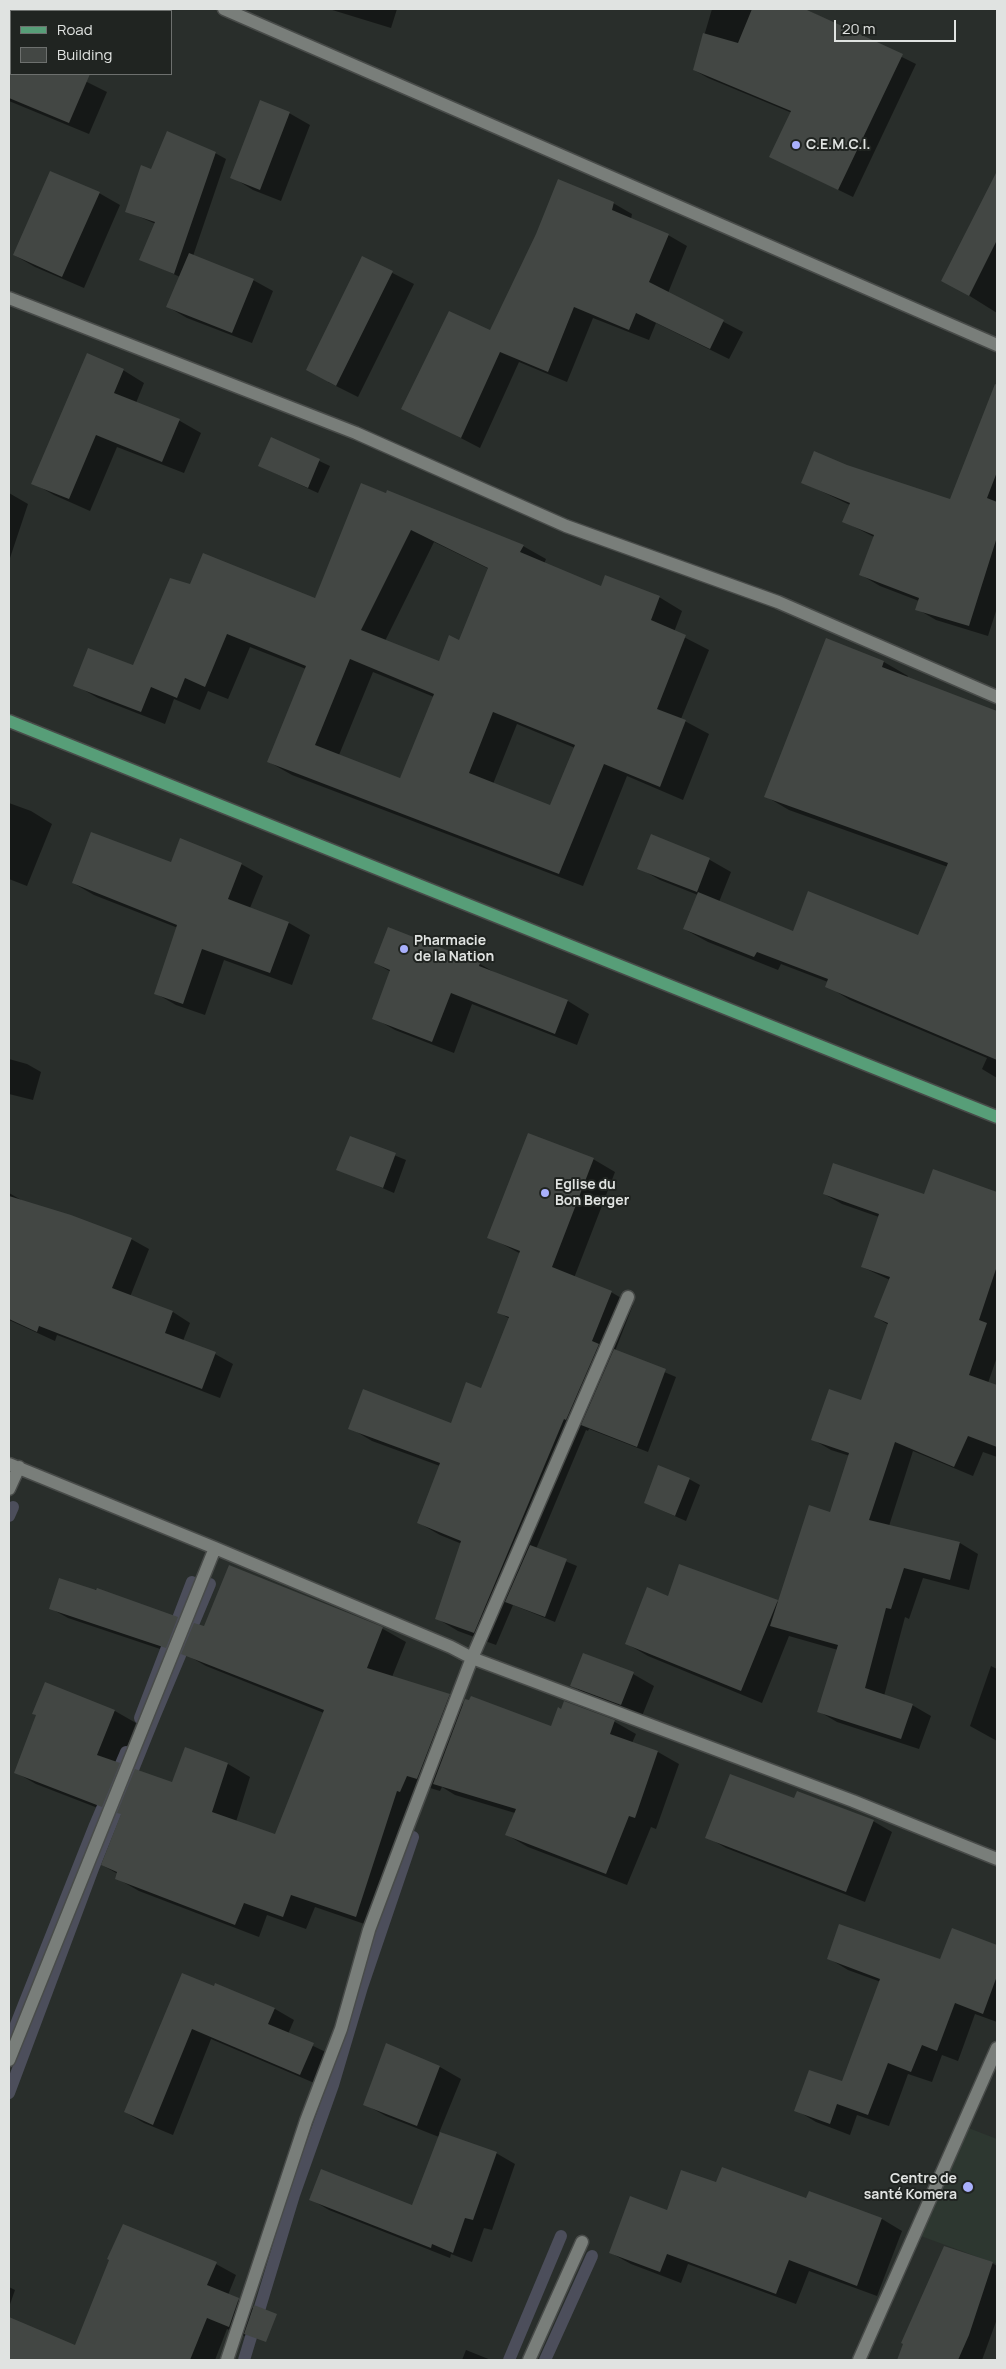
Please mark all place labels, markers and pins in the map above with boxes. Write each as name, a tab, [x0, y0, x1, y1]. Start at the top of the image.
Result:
place label: C.E.M.C.I.	[806, 137, 871, 153]
marker: C.E.M.C.I.	[790, 139, 802, 151]
place label: Pharmacie de la Nation	[414, 933, 494, 966]
marker: Pharmacie de la Nation	[398, 943, 410, 955]
place label: Eglise du Bon Berger	[555, 1177, 629, 1210]
marker: Eglise du Bon Berger	[539, 1187, 551, 1199]
place label: Centre de santé Komera	[864, 2171, 957, 2204]
marker: Centre de santé Komera	[961, 2180, 975, 2194]

